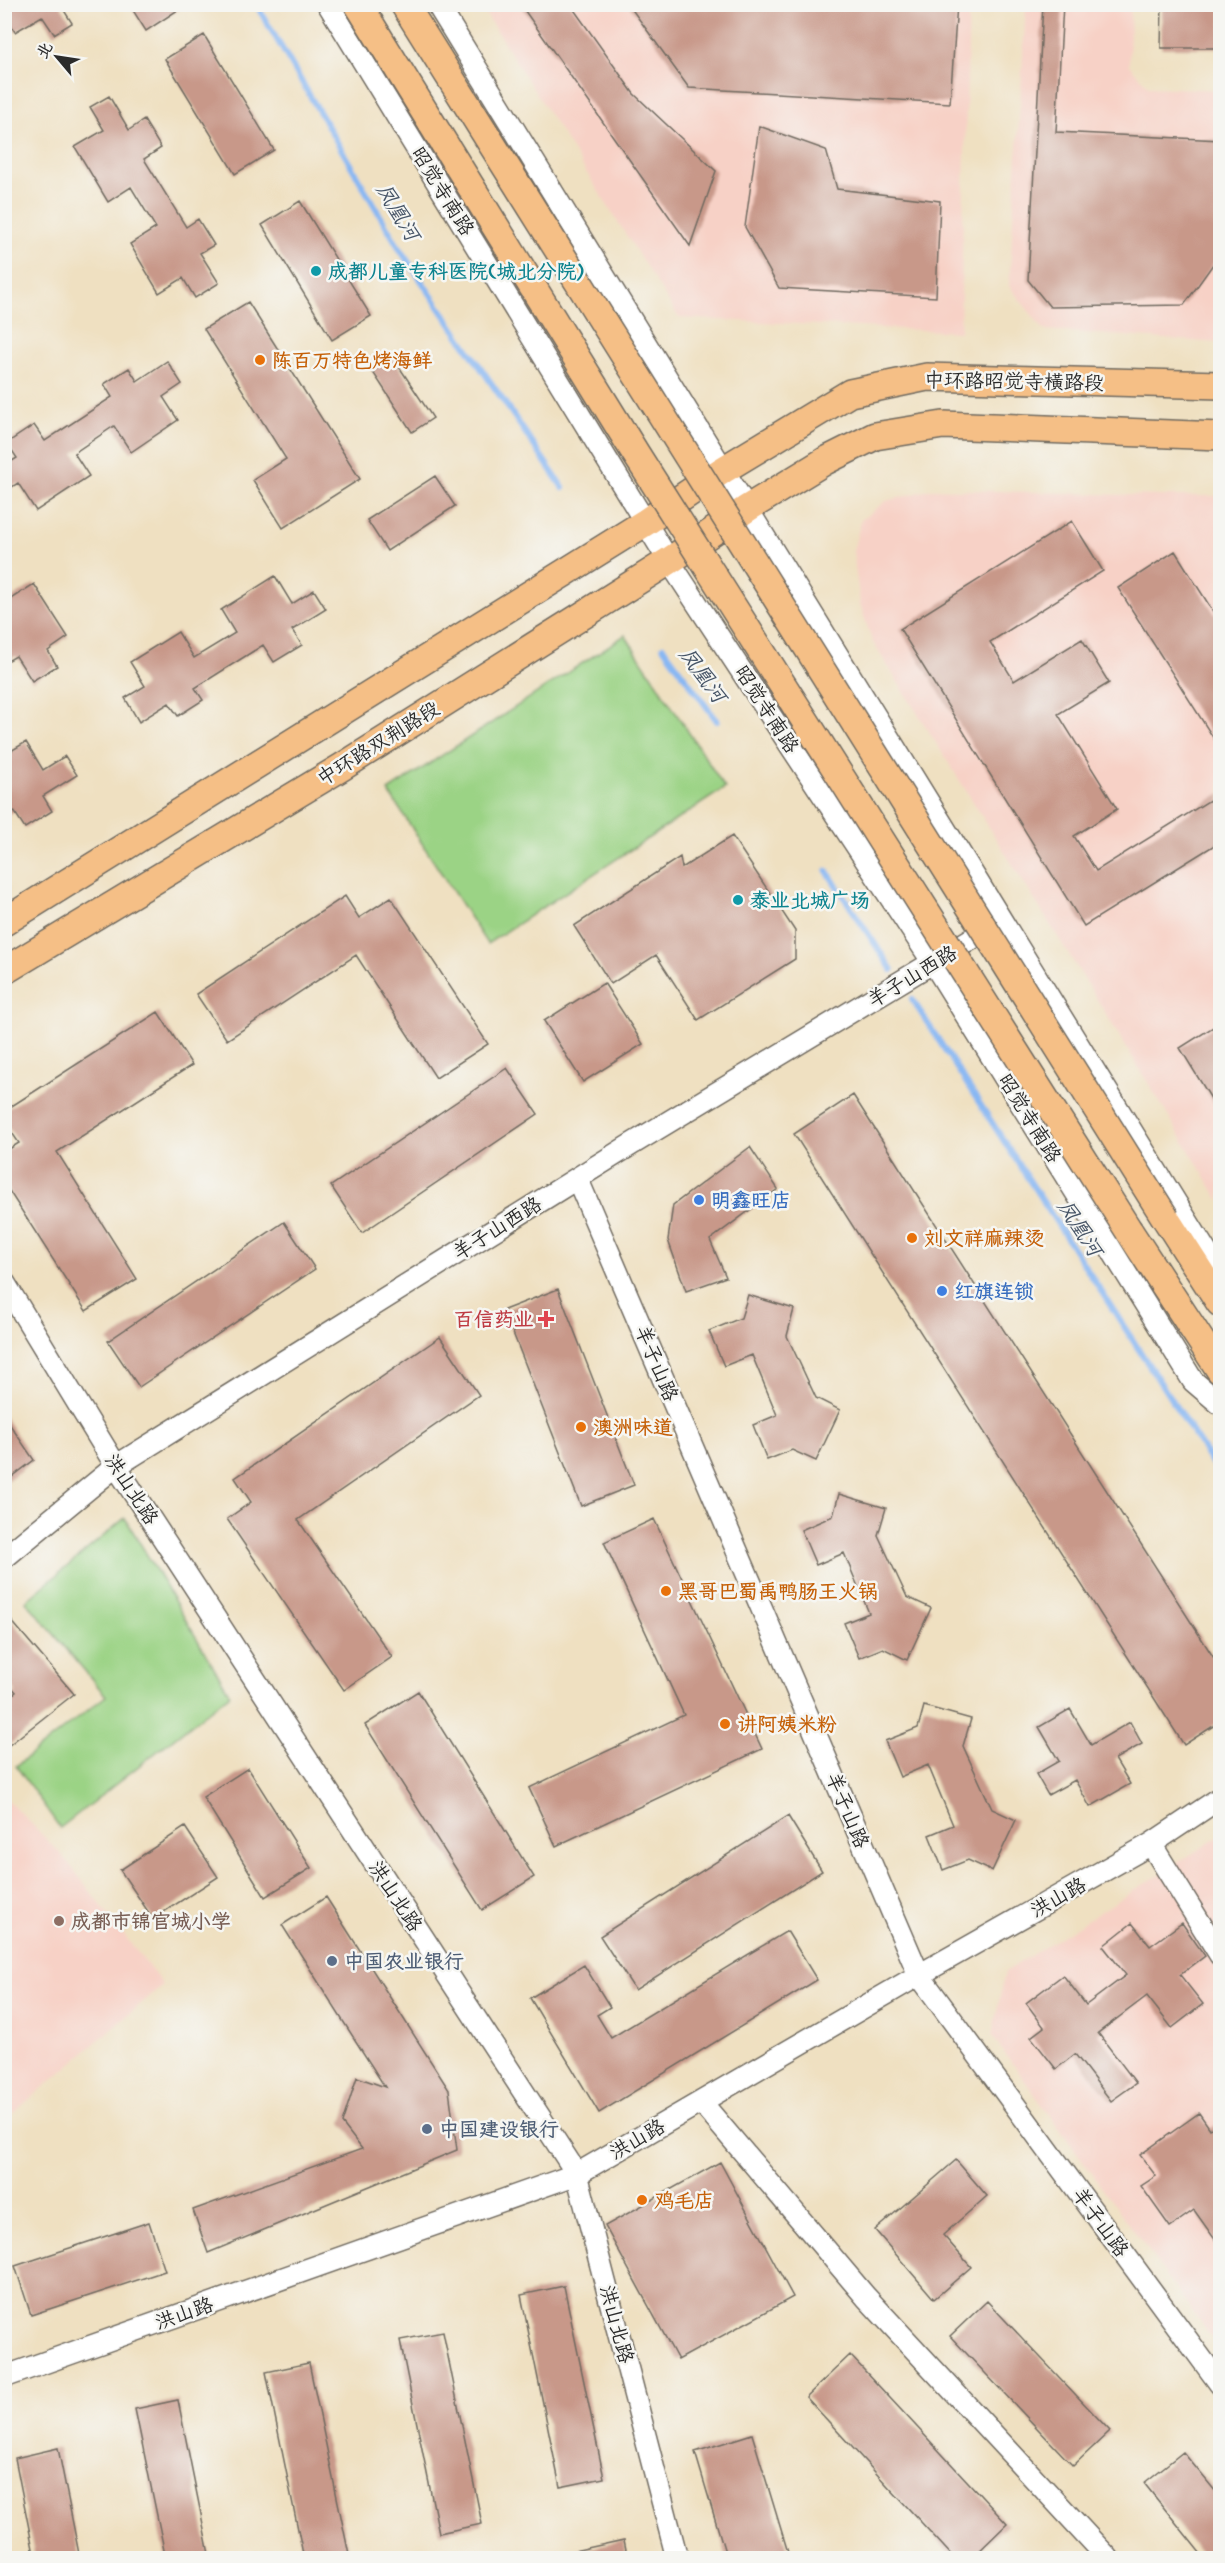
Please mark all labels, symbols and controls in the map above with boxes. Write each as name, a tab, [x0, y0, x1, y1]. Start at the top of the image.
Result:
north arrow	[27, 27, 87, 87]
text: 北	[32, 38, 58, 63]
street label: 昭觉寺南路	[404, 142, 480, 242]
water label: 凤凰河	[369, 178, 427, 249]
place label: 成都儿童专科医院(城北分院)	[328, 259, 585, 286]
marker: 成都儿童专科医院(城北分院)	[309, 264, 323, 278]
place label: 陈百万特色烤海鲜	[272, 348, 433, 375]
marker: 陈百万特色烤海鲜	[253, 353, 267, 367]
street label: 中环路昭觉寺横路段	[924, 367, 1104, 398]
water label: 凤凰河	[672, 642, 734, 712]
street label: 昭觉寺南路	[727, 661, 805, 760]
street label: 中环路双荆路段	[312, 696, 445, 793]
place label: 泰业北城广场	[750, 888, 870, 915]
marker: 泰业北城广场	[731, 893, 745, 907]
street label: 羊子山西路	[863, 939, 963, 1015]
street label: 昭觉寺南路	[991, 1069, 1067, 1169]
place label: 明鑫旺店	[711, 1188, 791, 1215]
street label: 羊子山西路	[448, 1191, 548, 1267]
marker: 明鑫旺店	[692, 1193, 706, 1207]
water label: 凤凰河	[1050, 1195, 1110, 1265]
place label: 刘文祥麻辣烫	[924, 1226, 1044, 1253]
marker: 刘文祥麻辣烫	[905, 1231, 919, 1245]
place label: 红旗连锁	[954, 1279, 1034, 1306]
marker: 红旗连锁	[935, 1284, 949, 1298]
place label: 百信药业	[454, 1307, 534, 1334]
marker: 百信药业	[539, 1312, 553, 1326]
street label: 羊子山路	[628, 1321, 684, 1407]
place label: 澳洲味道	[593, 1415, 673, 1442]
marker: 澳洲味道	[574, 1420, 588, 1434]
street label: 洪山北路	[98, 1449, 164, 1532]
place label: 黑哥巴蜀禹鸭肠王火锅	[678, 1579, 878, 1606]
marker: 黑哥巴蜀禹鸭肠王火锅	[659, 1584, 673, 1598]
place label: 讲阿姨米粉	[737, 1712, 837, 1739]
marker: 讲阿姨米粉	[718, 1717, 732, 1731]
street label: 羊子山路	[819, 1768, 875, 1854]
street label: 洪山北路	[362, 1856, 428, 1939]
street label: 洪山路	[1026, 1871, 1092, 1925]
place label: 成都市锦官城小学	[71, 1909, 231, 1936]
marker: 成都市锦官城小学	[52, 1914, 66, 1928]
place label: 中国农业银行	[344, 1949, 464, 1976]
marker: 中国农业银行	[325, 1954, 339, 1968]
street label: 洪山路	[605, 2113, 671, 2167]
place label: 中国建设银行	[439, 2117, 559, 2144]
marker: 中国建设银行	[420, 2122, 434, 2136]
street label: 羊子山路	[1065, 2183, 1135, 2264]
place label: 鸡毛店	[654, 2188, 714, 2215]
marker: 鸡毛店	[635, 2193, 649, 2207]
street label: 洪山北路	[592, 2282, 639, 2367]
street label: 洪山路	[152, 2292, 218, 2337]

